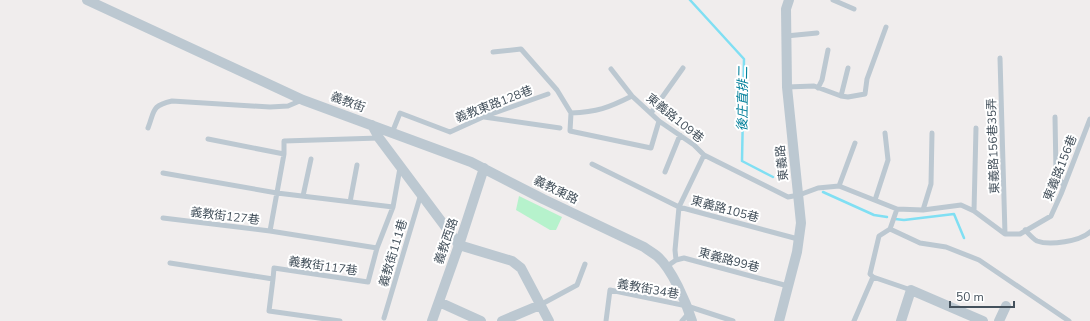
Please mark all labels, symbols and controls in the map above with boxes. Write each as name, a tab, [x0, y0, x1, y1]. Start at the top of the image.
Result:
water label: 後庄直排二	[733, 65, 753, 132]
street label: 義教東路128巷	[453, 82, 535, 126]
street label: 義教街	[328, 88, 368, 116]
street label: 東義路109巷	[643, 90, 707, 146]
street label: 東義路156巷35弄	[983, 98, 1003, 194]
street label: 東義路156巷	[1040, 133, 1080, 203]
street label: 東義路	[772, 144, 792, 182]
street label: 義教東路	[531, 172, 581, 208]
street label: 東義路105巷	[689, 192, 761, 226]
street label: 義教街127巷	[189, 204, 261, 228]
street label: 義教西路	[431, 216, 461, 266]
street label: 義教街111巷	[375, 217, 411, 289]
street label: 東義路99巷	[697, 244, 761, 276]
street label: 義教街117巷	[287, 253, 359, 279]
street label: 義教街34巷	[616, 276, 680, 302]
scale bar	[950, 283, 1014, 309]
text: 50 m	[956, 289, 984, 305]

